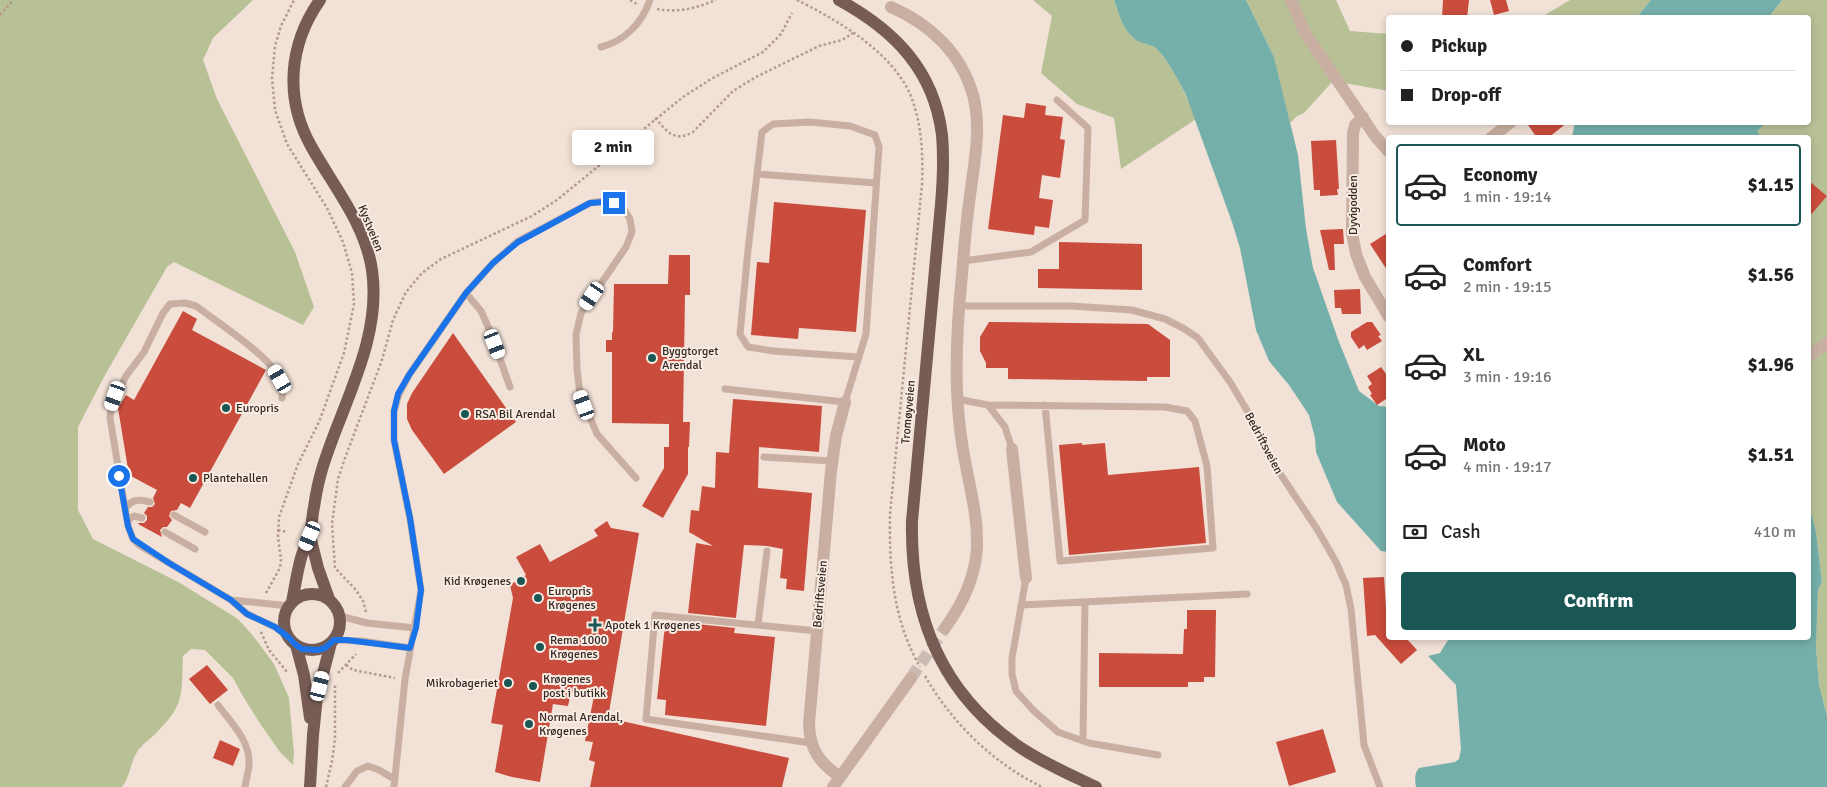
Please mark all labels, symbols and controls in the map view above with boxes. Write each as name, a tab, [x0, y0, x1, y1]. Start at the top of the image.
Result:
text: Pickup	[1431, 34, 1487, 58]
text: Drop-off	[1431, 83, 1501, 107]
callout: 2 min	[573, 130, 655, 166]
text: 2 min	[594, 137, 632, 157]
icon: car	[1403, 163, 1448, 208]
text: Economy	[1463, 163, 1537, 187]
text: $1.15	[1748, 173, 1794, 197]
street label: Dyvigodden	[1346, 175, 1361, 235]
text: 1 min · 19:14	[1463, 187, 1552, 207]
route end	[603, 192, 625, 214]
street label: Kystveien	[354, 203, 387, 254]
icon: car	[1403, 253, 1448, 298]
text: Comfort	[1463, 253, 1532, 277]
text: $1.56	[1748, 263, 1794, 287]
text: 2 min · 19:15	[1463, 277, 1552, 297]
car	[577, 279, 606, 313]
car	[482, 327, 507, 361]
icon: car	[1403, 343, 1448, 388]
text: XL	[1463, 343, 1485, 367]
place label: Byggtorget Arendal	[662, 344, 718, 373]
marker: Byggtorget Arendal	[646, 352, 658, 364]
text: $1.96	[1748, 353, 1794, 377]
car	[266, 362, 293, 396]
text: 3 min · 19:16	[1463, 367, 1552, 387]
car	[103, 379, 126, 413]
street label: Tromøyveien	[898, 379, 919, 445]
car	[571, 388, 596, 422]
place label: Europris	[236, 401, 279, 416]
marker: Europris	[220, 402, 232, 414]
place label: RSA Bil Arendal	[475, 407, 556, 422]
marker: RSA Bil Arendal	[459, 408, 471, 420]
street label: Bedriftsveien	[1241, 410, 1286, 477]
icon: car	[1403, 433, 1448, 478]
text: Moto	[1463, 433, 1506, 457]
text: $1.51	[1748, 443, 1794, 467]
text: 4 min · 19:17	[1463, 457, 1552, 477]
route start	[108, 465, 130, 487]
place label: Plantehallen	[203, 471, 268, 486]
marker: Plantehallen	[187, 472, 199, 484]
icon: cash	[1401, 518, 1429, 546]
car	[297, 519, 322, 553]
text: Cash	[1441, 520, 1481, 544]
text: 410 m	[1754, 522, 1796, 542]
street label: Bedriftsveien	[810, 560, 831, 628]
button: Confirm	[1401, 572, 1796, 630]
place label: Kid Krøgenes	[444, 574, 511, 589]
marker: Kid Krøgenes	[515, 575, 527, 587]
place label: Europris Krøgenes	[548, 584, 596, 613]
marker: Europris Krøgenes	[532, 592, 544, 604]
place label: Apotek 1 Krøgenes	[605, 618, 700, 633]
marker: Apotek 1 Krøgenes	[589, 619, 601, 631]
place label: Rema 1000 Krøgenes	[550, 633, 607, 662]
marker: Rema 1000 Krøgenes	[534, 641, 546, 653]
car	[309, 670, 330, 702]
place label: Krøgenes post i butikk	[543, 672, 606, 701]
place label: Mikrobageriet	[426, 676, 498, 691]
marker: Mikrobageriet	[502, 677, 514, 689]
marker: Krøgenes post i butikk	[527, 680, 539, 692]
place label: Normal Arendal, Krøgenes	[539, 710, 623, 739]
marker: Normal Arendal, Krøgenes	[523, 718, 535, 730]

